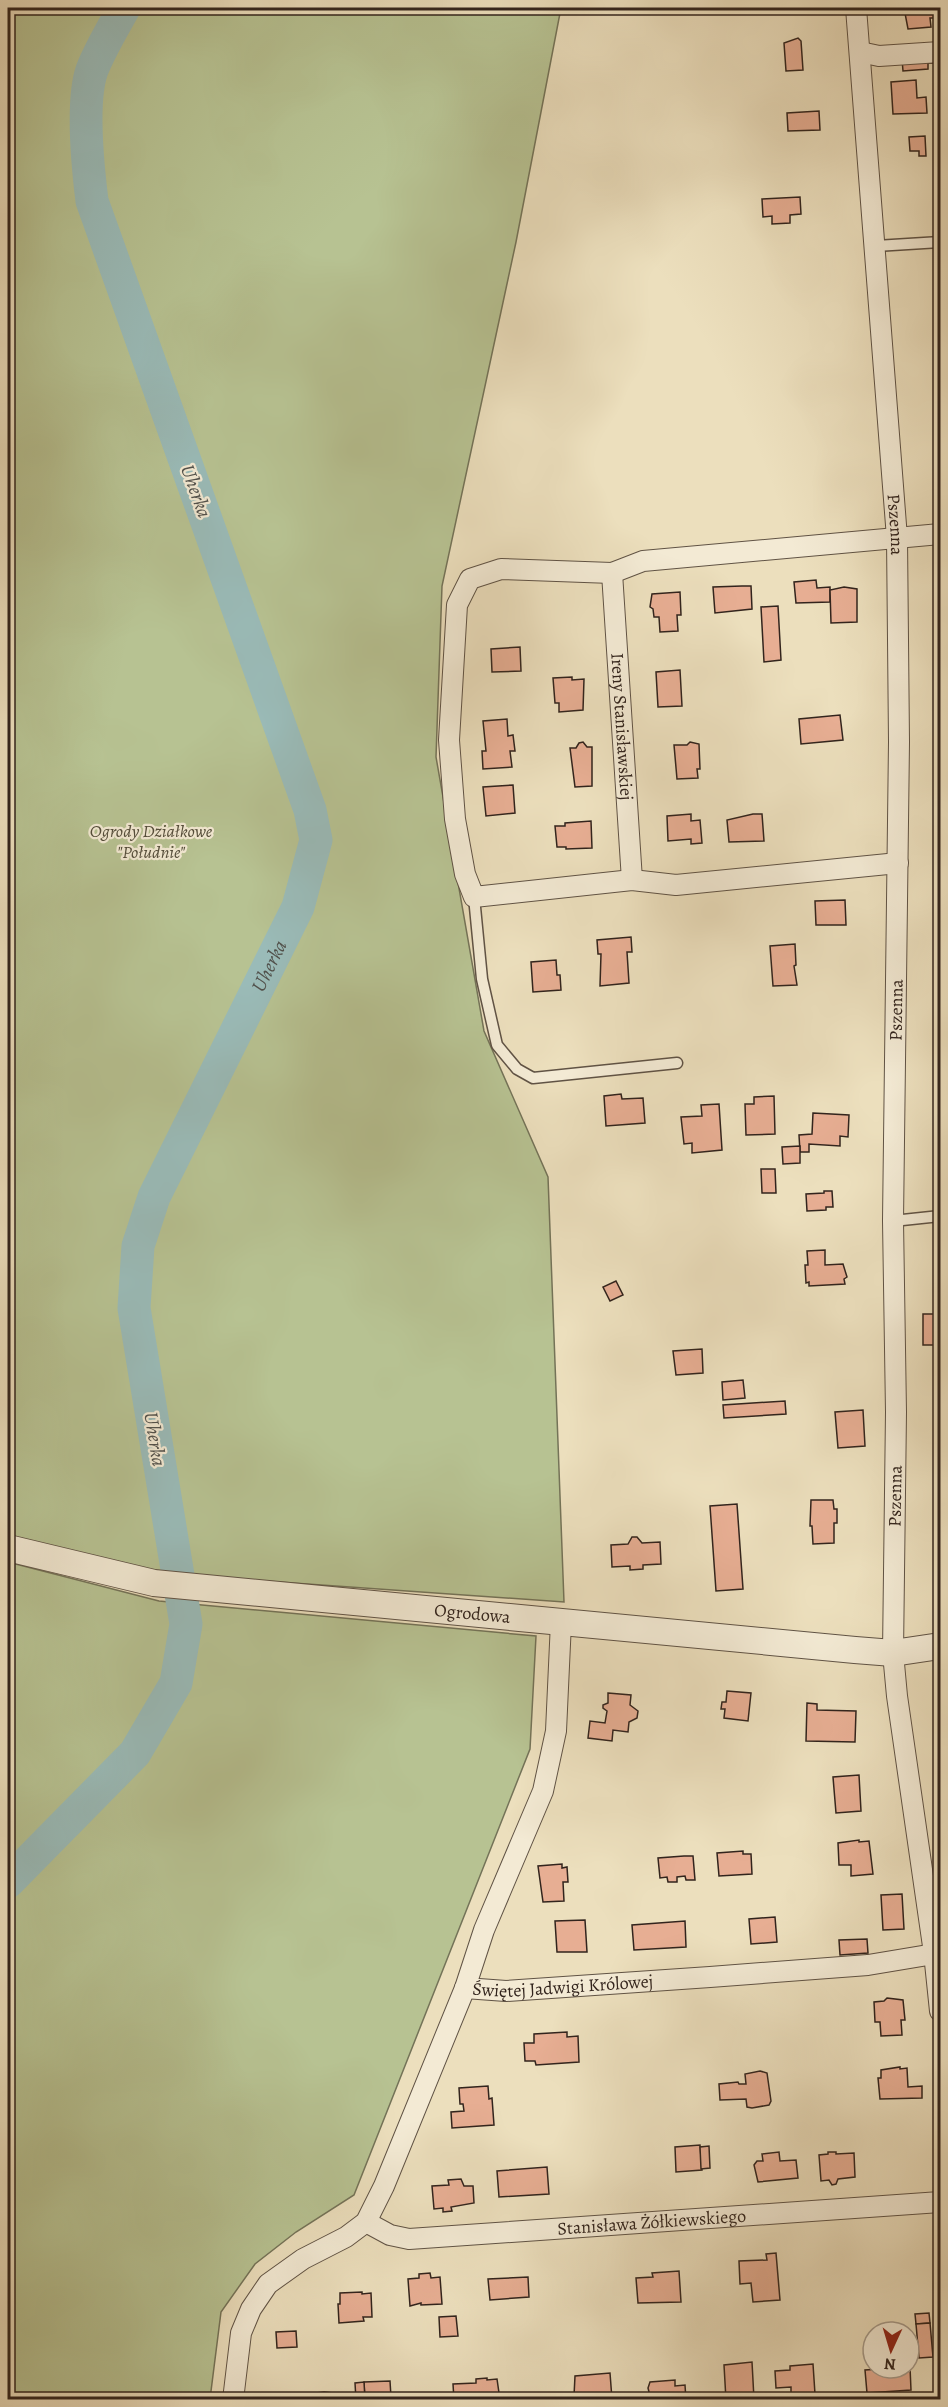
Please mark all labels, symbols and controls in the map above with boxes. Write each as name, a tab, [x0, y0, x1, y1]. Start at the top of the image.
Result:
water label: Uherka	[174, 461, 218, 521]
street label: Pszenna	[882, 493, 909, 556]
street label: Ireny Stanisławskiej	[605, 652, 639, 801]
park label: Ogrody Działkowe "Południe"	[90, 819, 213, 864]
water label: Uherka	[245, 935, 293, 996]
street label: Pszenna	[883, 978, 909, 1041]
water label: Uherka	[137, 1410, 173, 1468]
street label: Pszenna	[882, 1464, 908, 1527]
street label: Ogrodowa	[433, 1598, 512, 1629]
street label: Świętej Jadwigi Królowej	[472, 1969, 654, 2003]
street label: Stanisława Żółkiewskiego	[557, 2204, 747, 2241]
north arrow	[861, 2320, 921, 2380]
text: N	[883, 2353, 897, 2375]

